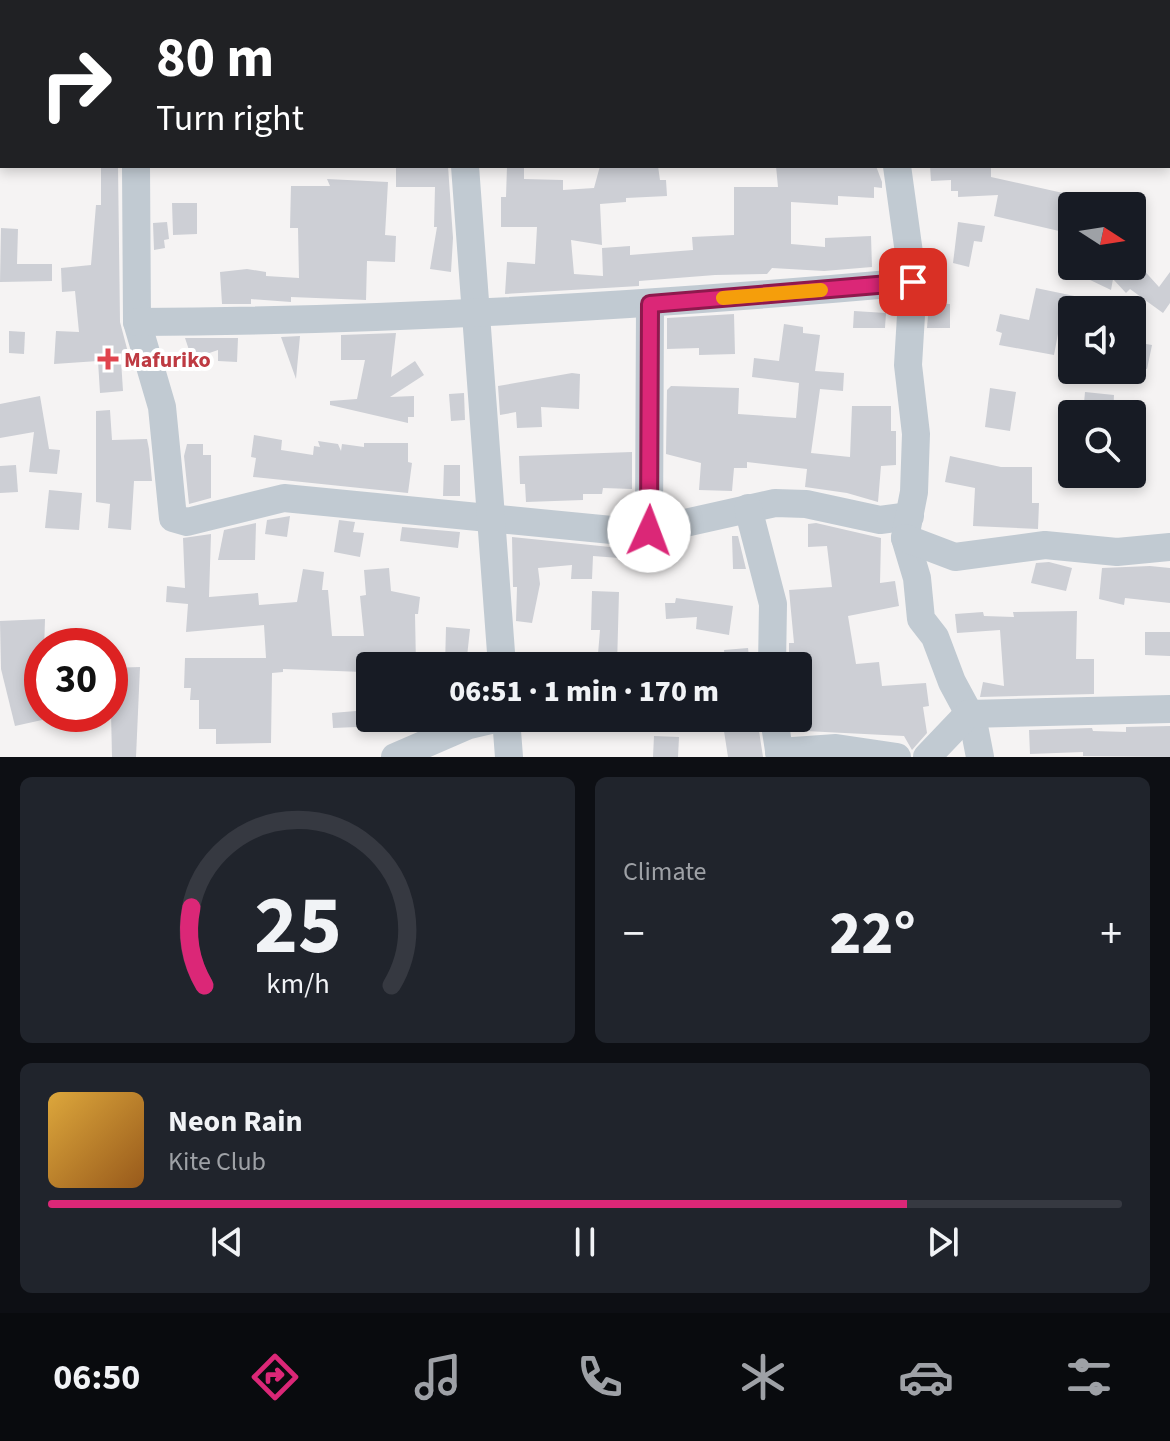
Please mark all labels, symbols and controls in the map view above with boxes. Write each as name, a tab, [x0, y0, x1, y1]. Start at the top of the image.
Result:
text: 80 m	[156, 19, 274, 98]
icon: right	[24, 32, 128, 136]
text: Turn right	[156, 93, 304, 144]
north arrow	[1058, 192, 1146, 280]
map controls	[1058, 192, 1146, 488]
pin	[879, 248, 947, 316]
icon: arrive	[891, 260, 935, 304]
button: sound	[1058, 296, 1146, 384]
place label: Mafuriko	[124, 344, 211, 376]
marker: Mafuriko	[99, 350, 117, 368]
button: search	[1058, 400, 1146, 488]
position arrow	[607, 489, 691, 573]
speed limit sign: 30	[24, 628, 128, 732]
text: 06:51 · 1 min · 170 m	[449, 670, 719, 713]
text: Climate	[623, 853, 707, 890]
text: 25	[254, 867, 341, 985]
text: 22°	[829, 892, 916, 977]
text: −	[623, 903, 645, 966]
text: +	[1100, 903, 1122, 966]
text: km/h	[266, 964, 329, 1004]
text: Neon Rain	[168, 1100, 303, 1143]
text: Kite Club	[168, 1143, 266, 1180]
icon: previous	[205, 1220, 249, 1264]
icon: pause	[563, 1220, 607, 1264]
icon: next	[921, 1220, 965, 1264]
icon: directions	[247, 1349, 303, 1405]
icon: music	[410, 1349, 466, 1405]
icon: phone	[572, 1349, 628, 1405]
icon: climate	[735, 1349, 791, 1405]
icon: car	[898, 1349, 954, 1405]
icon: filters	[1061, 1349, 1117, 1405]
text: 06:50	[53, 1352, 140, 1403]

